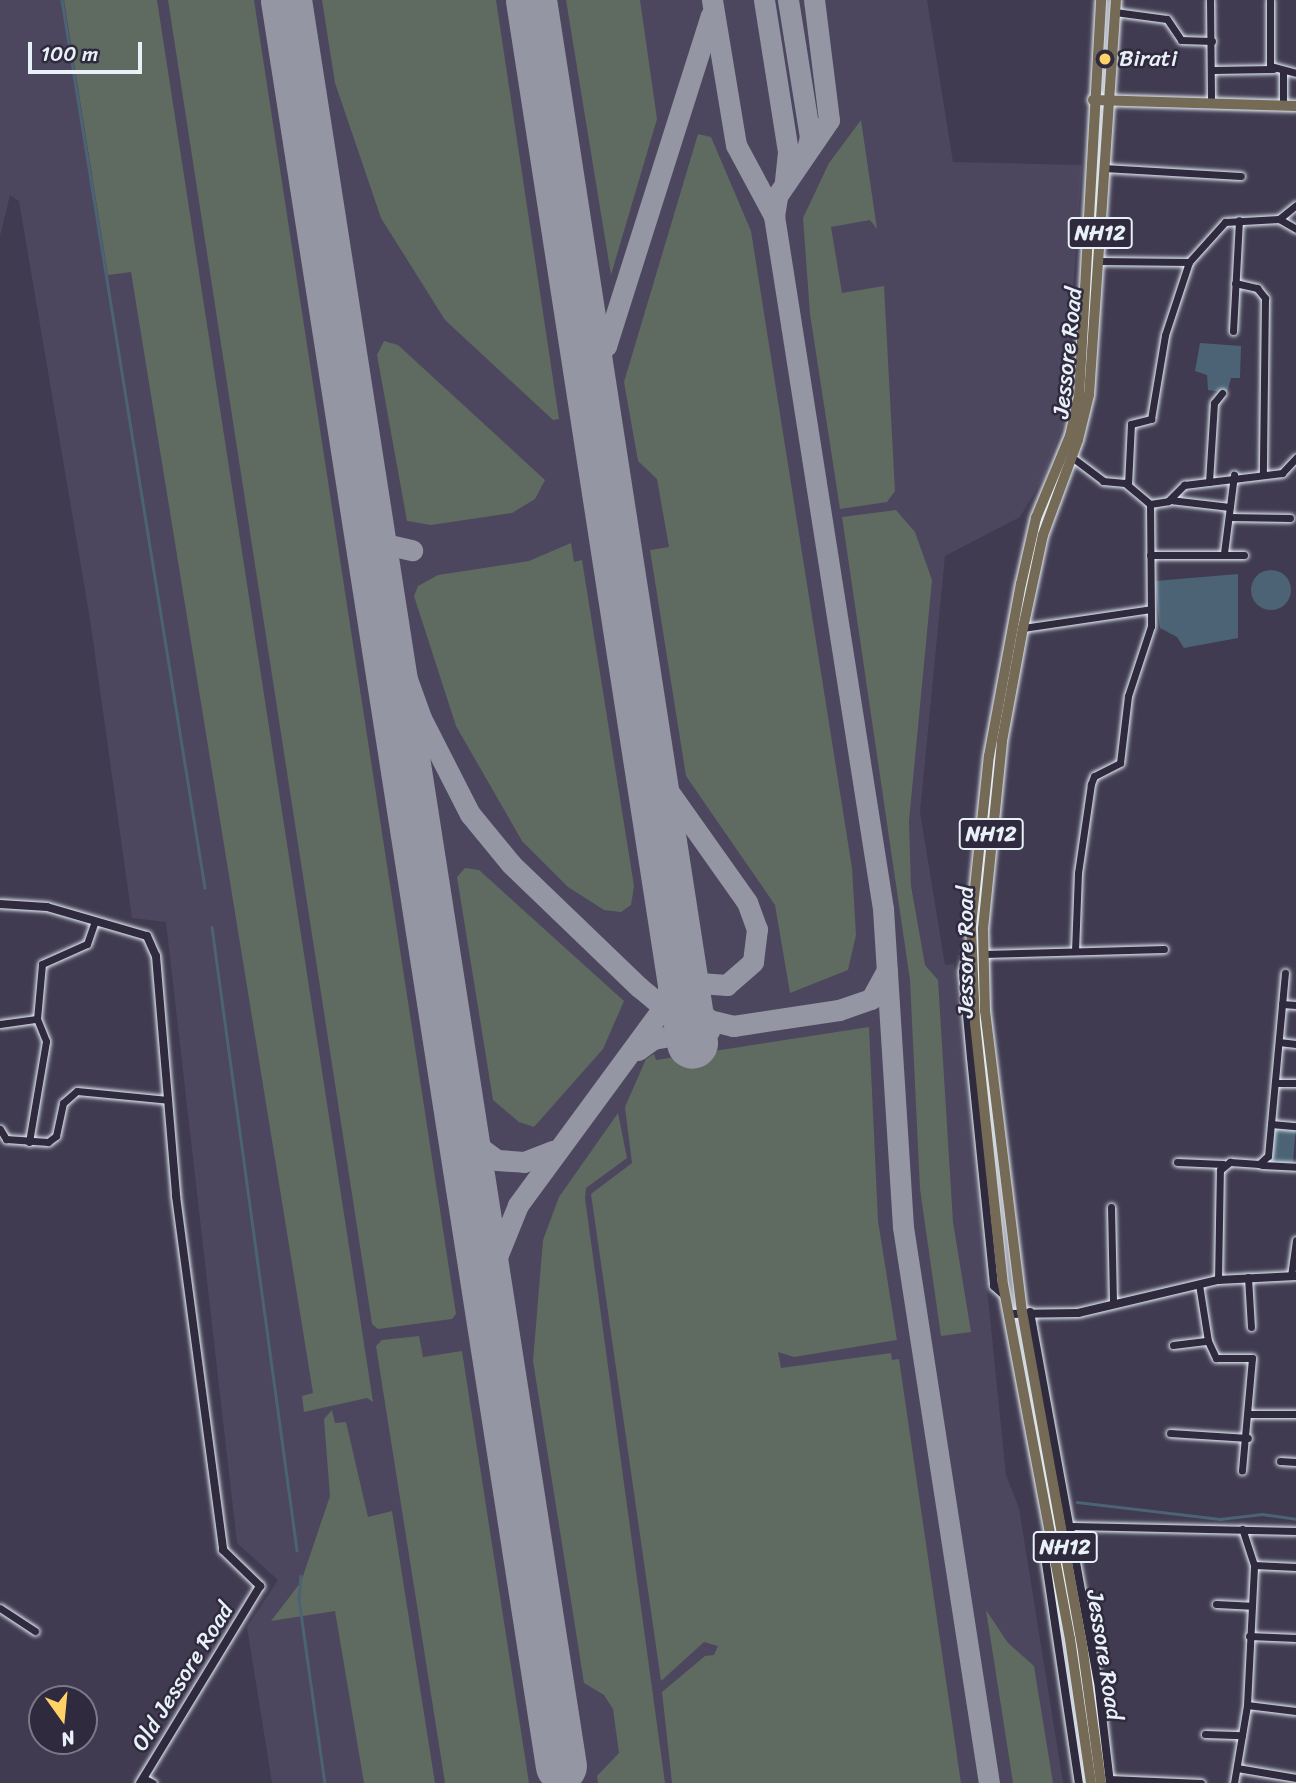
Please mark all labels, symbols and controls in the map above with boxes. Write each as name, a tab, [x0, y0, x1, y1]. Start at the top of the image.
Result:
scale bar	[32, 28, 145, 72]
text: 100 m	[41, 35, 98, 73]
place label: Birati	[1119, 45, 1177, 73]
marker: Birati	[1097, 51, 1113, 67]
road number: NH12	[1067, 216, 1133, 250]
street label: Jessore Road	[1047, 286, 1089, 420]
road number: NH12	[958, 816, 1024, 852]
street label: Jessore Road	[952, 886, 980, 1018]
road number: NH12	[1032, 1530, 1098, 1564]
street label: Jessore Road	[1080, 1588, 1128, 1722]
street label: Old Jessore Road	[126, 1597, 240, 1757]
north arrow	[28, 1685, 98, 1755]
text: N	[57, 1721, 79, 1756]

